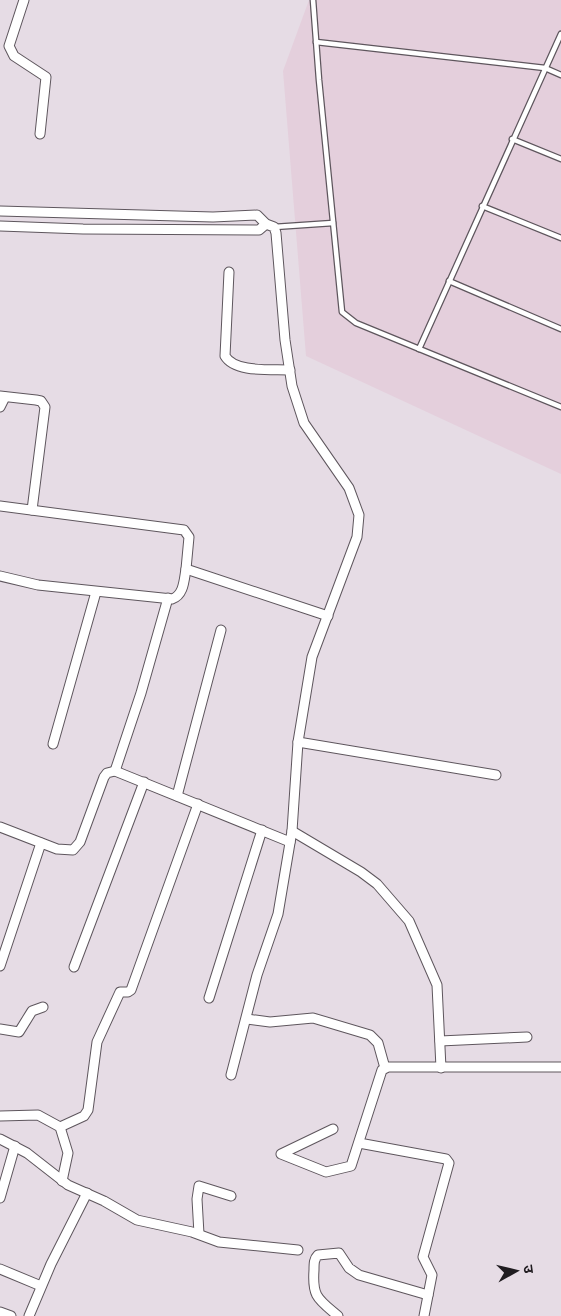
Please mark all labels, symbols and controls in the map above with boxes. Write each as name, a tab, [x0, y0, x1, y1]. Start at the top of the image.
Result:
north arrow	[491, 1246, 541, 1296]
text: उ	[519, 1264, 538, 1275]

